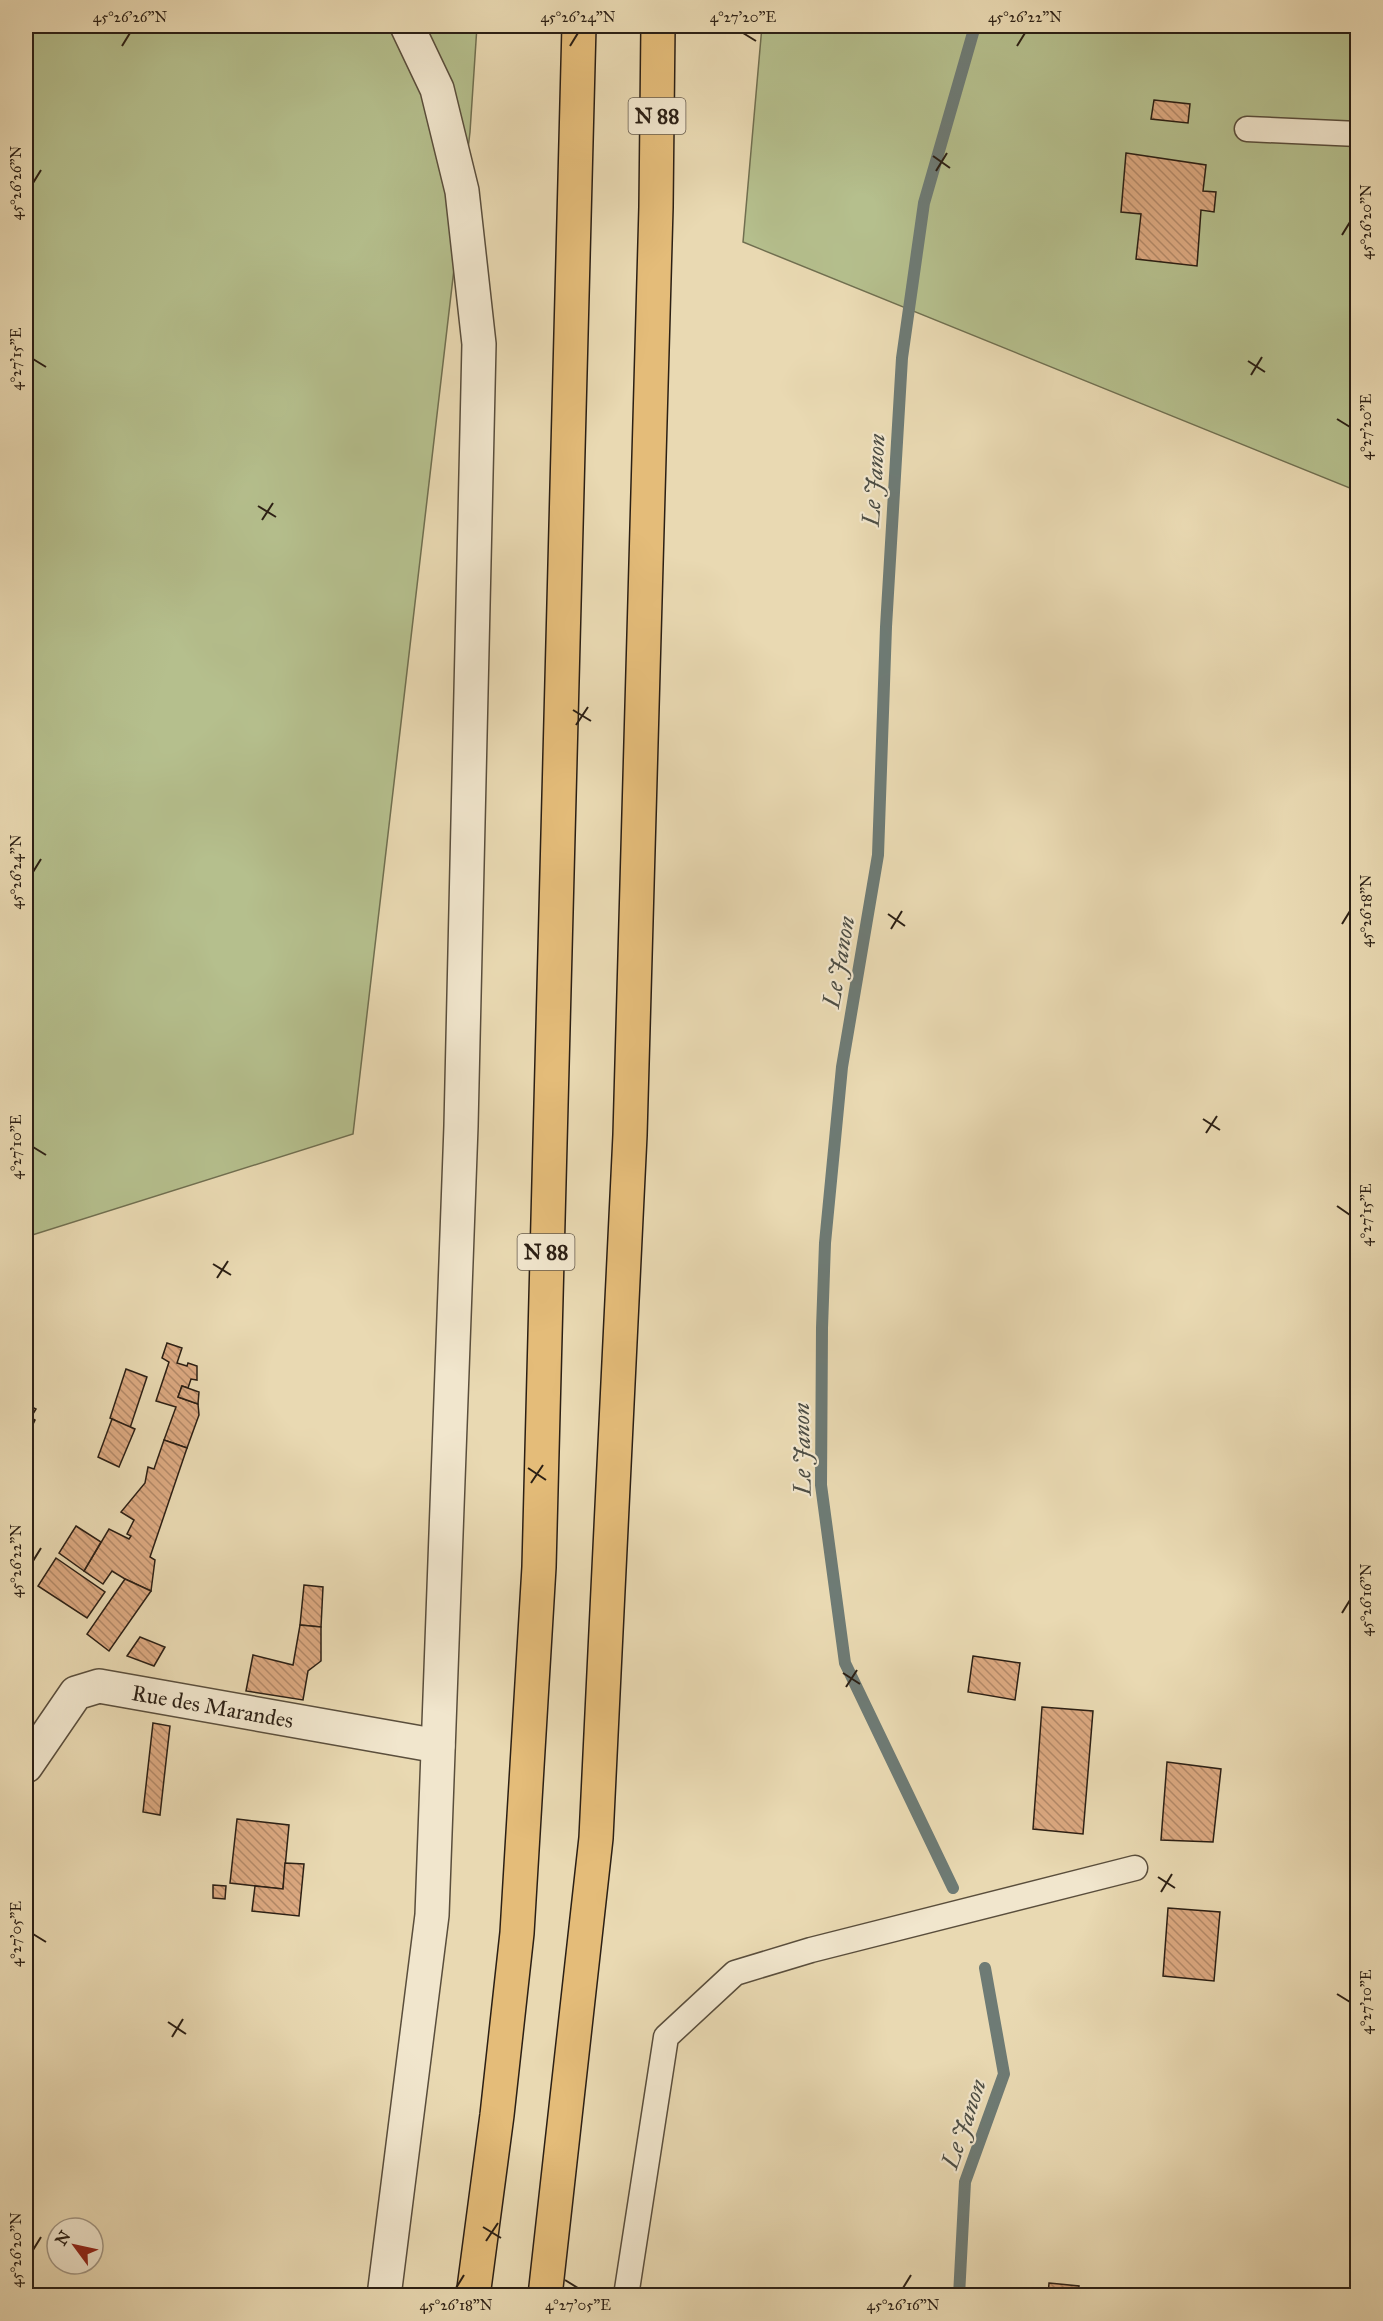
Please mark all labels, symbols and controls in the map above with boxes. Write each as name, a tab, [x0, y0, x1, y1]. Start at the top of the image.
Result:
text: 45°26'26"N	[93, 8, 167, 26]
text: 45°26'24"N	[540, 8, 616, 26]
text: 4°27'20"E	[710, 8, 776, 26]
text: 45°26'22"N	[988, 8, 1062, 26]
road number: N 88	[628, 98, 686, 134]
text: 45°26'26"N	[7, 146, 25, 220]
text: 45°26'20"N	[1357, 184, 1375, 260]
text: 4°27'15"E	[7, 327, 25, 391]
text: 4°27'20"E	[1357, 394, 1375, 460]
water label: Le Janon	[856, 432, 892, 528]
text: 45°26'24"N	[7, 834, 25, 910]
text: 45°26'18"N	[1357, 874, 1375, 948]
water label: Le Janon	[816, 913, 862, 1011]
text: 4°27'10"E	[7, 1114, 25, 1179]
text: 4°27'15"E	[1357, 1183, 1375, 1247]
road number: N 88	[518, 1234, 574, 1270]
water label: Le Janon	[786, 1402, 818, 1497]
text: 45°26'22"N	[7, 1524, 25, 1598]
text: 45°26'16"N	[1357, 1563, 1375, 1636]
street label: Rue des Marandes	[130, 1679, 296, 1734]
text: 4°27'05"E	[7, 1901, 25, 1967]
text: 4°27'10"E	[1357, 1969, 1375, 2034]
water label: Le Janon	[934, 2075, 993, 2174]
text: 45°26'20"N	[7, 2212, 25, 2288]
north arrow	[45, 2216, 105, 2276]
text: N	[51, 2227, 75, 2249]
text: 45°26'18"N	[419, 2296, 493, 2314]
text: 4°27'05"E	[545, 2296, 611, 2314]
text: 45°26'16"N	[867, 2296, 940, 2314]

